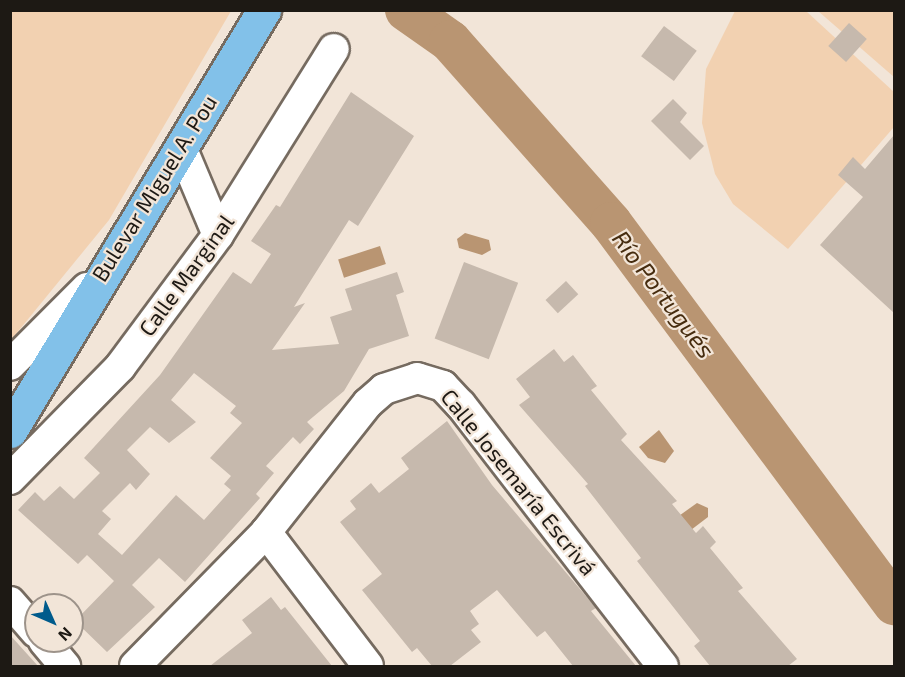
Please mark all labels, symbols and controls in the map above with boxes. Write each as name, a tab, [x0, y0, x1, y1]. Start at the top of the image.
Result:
street label: Bulevar Miguel A. Pou	[86, 89, 222, 287]
street label: Calle Marginal	[133, 209, 239, 341]
water label: Río Portugués	[607, 225, 721, 363]
street label: Calle Josemaría Escrivá	[436, 383, 602, 581]
north arrow	[24, 593, 84, 653]
text: N	[55, 624, 76, 645]

